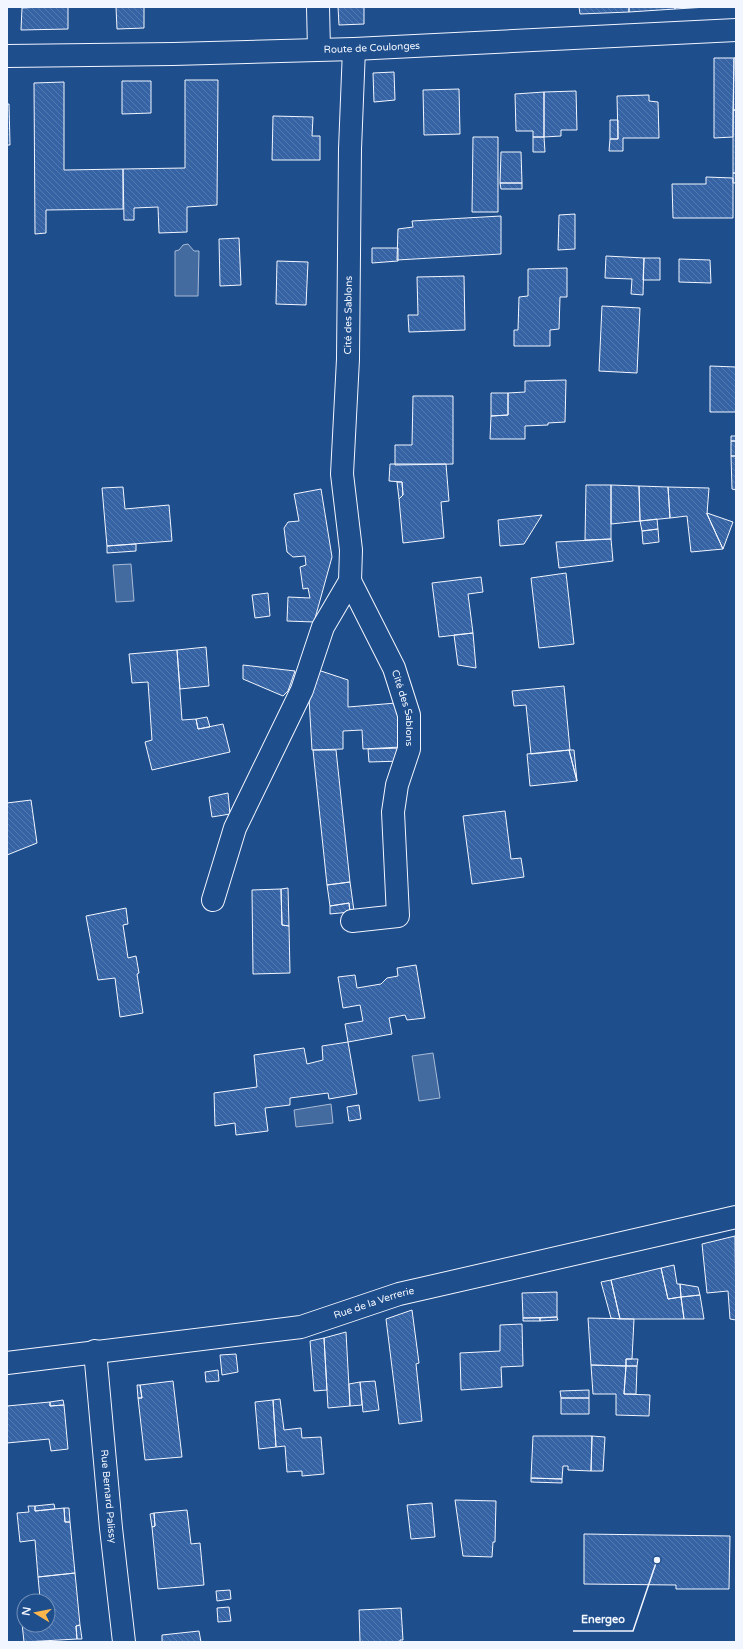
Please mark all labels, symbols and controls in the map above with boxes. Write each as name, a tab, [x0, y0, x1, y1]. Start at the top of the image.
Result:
street label: Route de Coulonges	[324, 40, 421, 56]
street label: Cité des Sablons	[342, 276, 355, 354]
street label: Cité des Sablons	[389, 668, 415, 747]
street label: Rue de la Verrerie	[332, 1285, 416, 1322]
street label: Rue Bernard Palissy	[98, 1449, 119, 1545]
north arrow	[16, 1593, 56, 1633]
text: N	[19, 1606, 34, 1617]
callout: Energeo	[573, 1608, 633, 1631]
text: Energeo	[581, 1613, 625, 1627]

